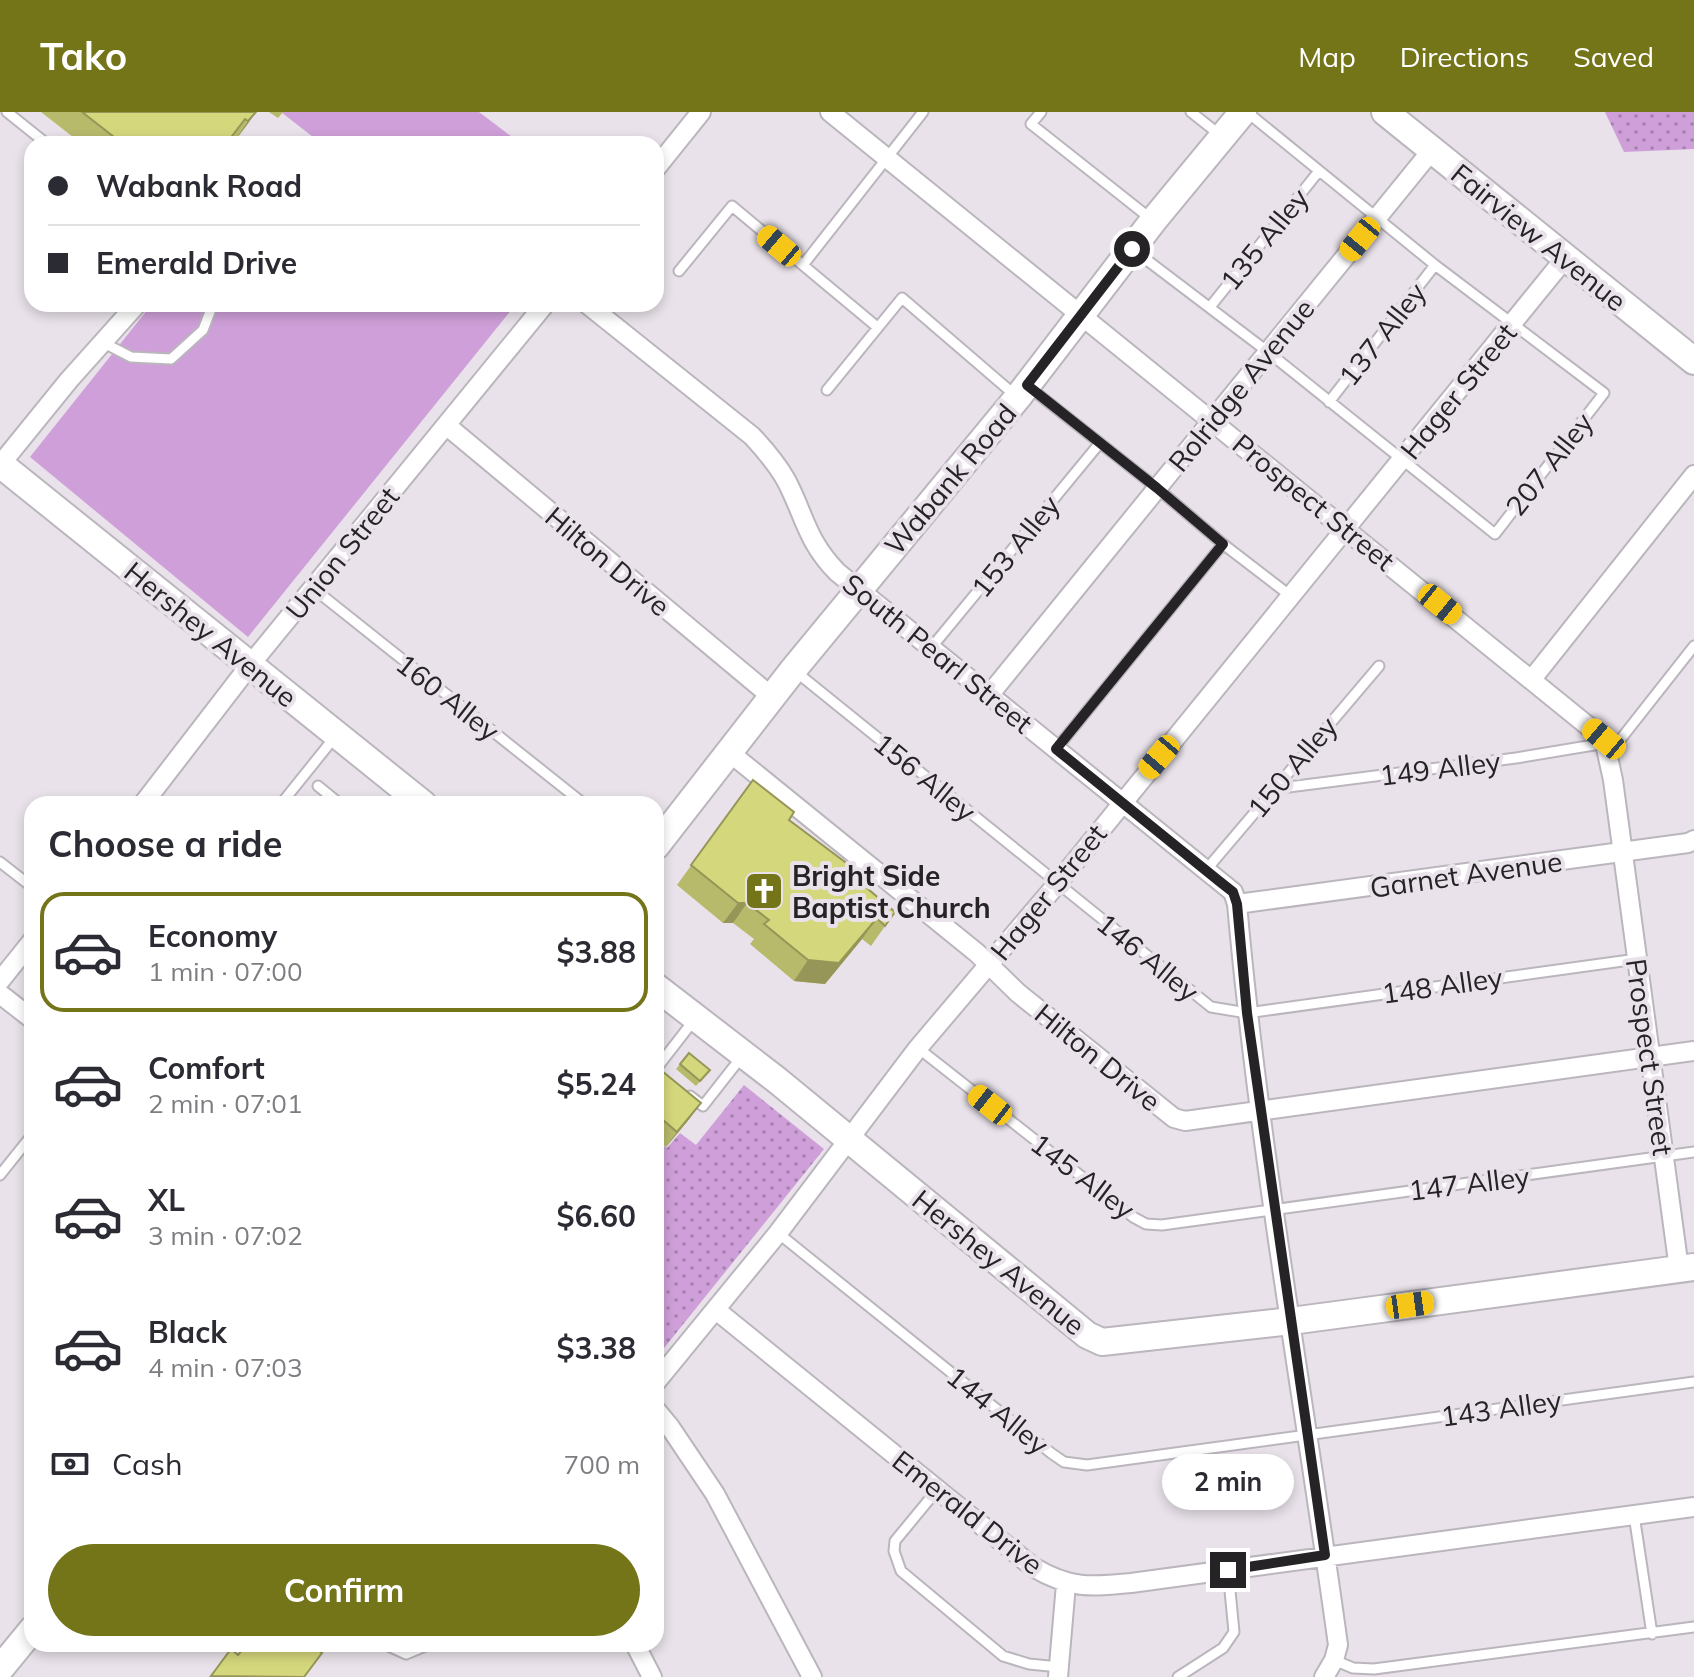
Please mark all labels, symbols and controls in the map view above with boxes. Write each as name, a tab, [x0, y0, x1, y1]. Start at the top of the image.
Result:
text: Tako	[40, 32, 127, 80]
text: Map	[1298, 39, 1356, 74]
text: Directions	[1400, 39, 1529, 74]
text: Saved	[1573, 39, 1654, 74]
street label: Fairview Avenue	[1444, 156, 1634, 318]
text: Wabank Road	[96, 167, 302, 205]
street label: 135 Alley	[1212, 181, 1316, 297]
car	[1336, 213, 1384, 265]
car	[753, 221, 805, 271]
route start	[1114, 231, 1150, 267]
text: Emerald Drive	[96, 244, 297, 282]
street label: 137 Alley	[1331, 275, 1433, 393]
street label: Rolridge Avenue	[1161, 291, 1321, 479]
street label: Hager Street	[1392, 316, 1524, 466]
street label: Wabank Road	[877, 396, 1023, 562]
street label: 207 Alley	[1498, 405, 1600, 523]
street label: Prospect Street	[1226, 426, 1402, 578]
street label: Union Street	[278, 479, 406, 626]
street label: 153 Alley	[963, 488, 1067, 604]
street label: Hilton Drive	[539, 499, 677, 623]
street label: Hershey Avenue	[118, 554, 304, 714]
street label: South Pearl Street	[836, 566, 1040, 740]
car	[1414, 580, 1466, 628]
street label: 160 Alley	[389, 646, 507, 748]
street label: 150 Alley	[1240, 709, 1345, 825]
car	[1578, 714, 1630, 764]
street label: 156 Alley	[867, 725, 983, 829]
car	[1134, 731, 1184, 783]
street label: 149 Alley	[1378, 743, 1503, 793]
street label: Hager Street	[982, 817, 1114, 967]
text: Choose a ride	[48, 821, 282, 866]
street label: Garnet Avenue	[1368, 843, 1564, 905]
place label: Bright Side Baptist Church	[792, 858, 991, 925]
church icon: Bright Side Baptist Church	[743, 870, 785, 912]
street label: 146 Alley	[1090, 905, 1206, 1009]
icon: car	[52, 916, 124, 988]
text: Economy	[148, 917, 277, 955]
text: $3.88	[557, 933, 636, 971]
text: 1 min · 07:00	[148, 955, 303, 988]
street label: Prospect Street	[1619, 956, 1681, 1158]
street label: 148 Alley	[1379, 959, 1505, 1011]
street label: Hilton Drive	[1028, 996, 1168, 1118]
icon: car	[52, 1048, 124, 1120]
text: Comfort	[148, 1049, 265, 1087]
text: $5.24	[557, 1065, 636, 1103]
car	[964, 1081, 1016, 1129]
text: 2 min · 07:01	[148, 1087, 303, 1120]
street label: 145 Alley	[1024, 1125, 1142, 1227]
street label: 147 Alley	[1407, 1158, 1532, 1208]
icon: car	[52, 1180, 124, 1252]
text: XL	[148, 1181, 185, 1219]
street label: Hershey Avenue	[906, 1182, 1092, 1342]
text: $6.60	[557, 1197, 636, 1235]
text: 3 min · 07:02	[148, 1219, 303, 1252]
car	[1385, 1290, 1435, 1320]
icon: car	[52, 1312, 124, 1384]
text: Black	[148, 1313, 227, 1351]
text: $3.38	[557, 1329, 636, 1367]
text: 4 min · 07:03	[148, 1351, 303, 1384]
street label: 144 Alley	[940, 1358, 1056, 1462]
street label: 143 Alley	[1438, 1382, 1564, 1434]
icon: cash	[48, 1442, 92, 1486]
street label: Emerald Drive	[886, 1442, 1050, 1582]
text: Cash	[112, 1445, 183, 1483]
text: 700 m	[564, 1448, 640, 1481]
callout: 2 min	[1162, 1454, 1294, 1510]
text: 2 min	[1194, 1465, 1262, 1498]
button: Confirm	[48, 1544, 640, 1636]
route end	[1210, 1552, 1246, 1588]

